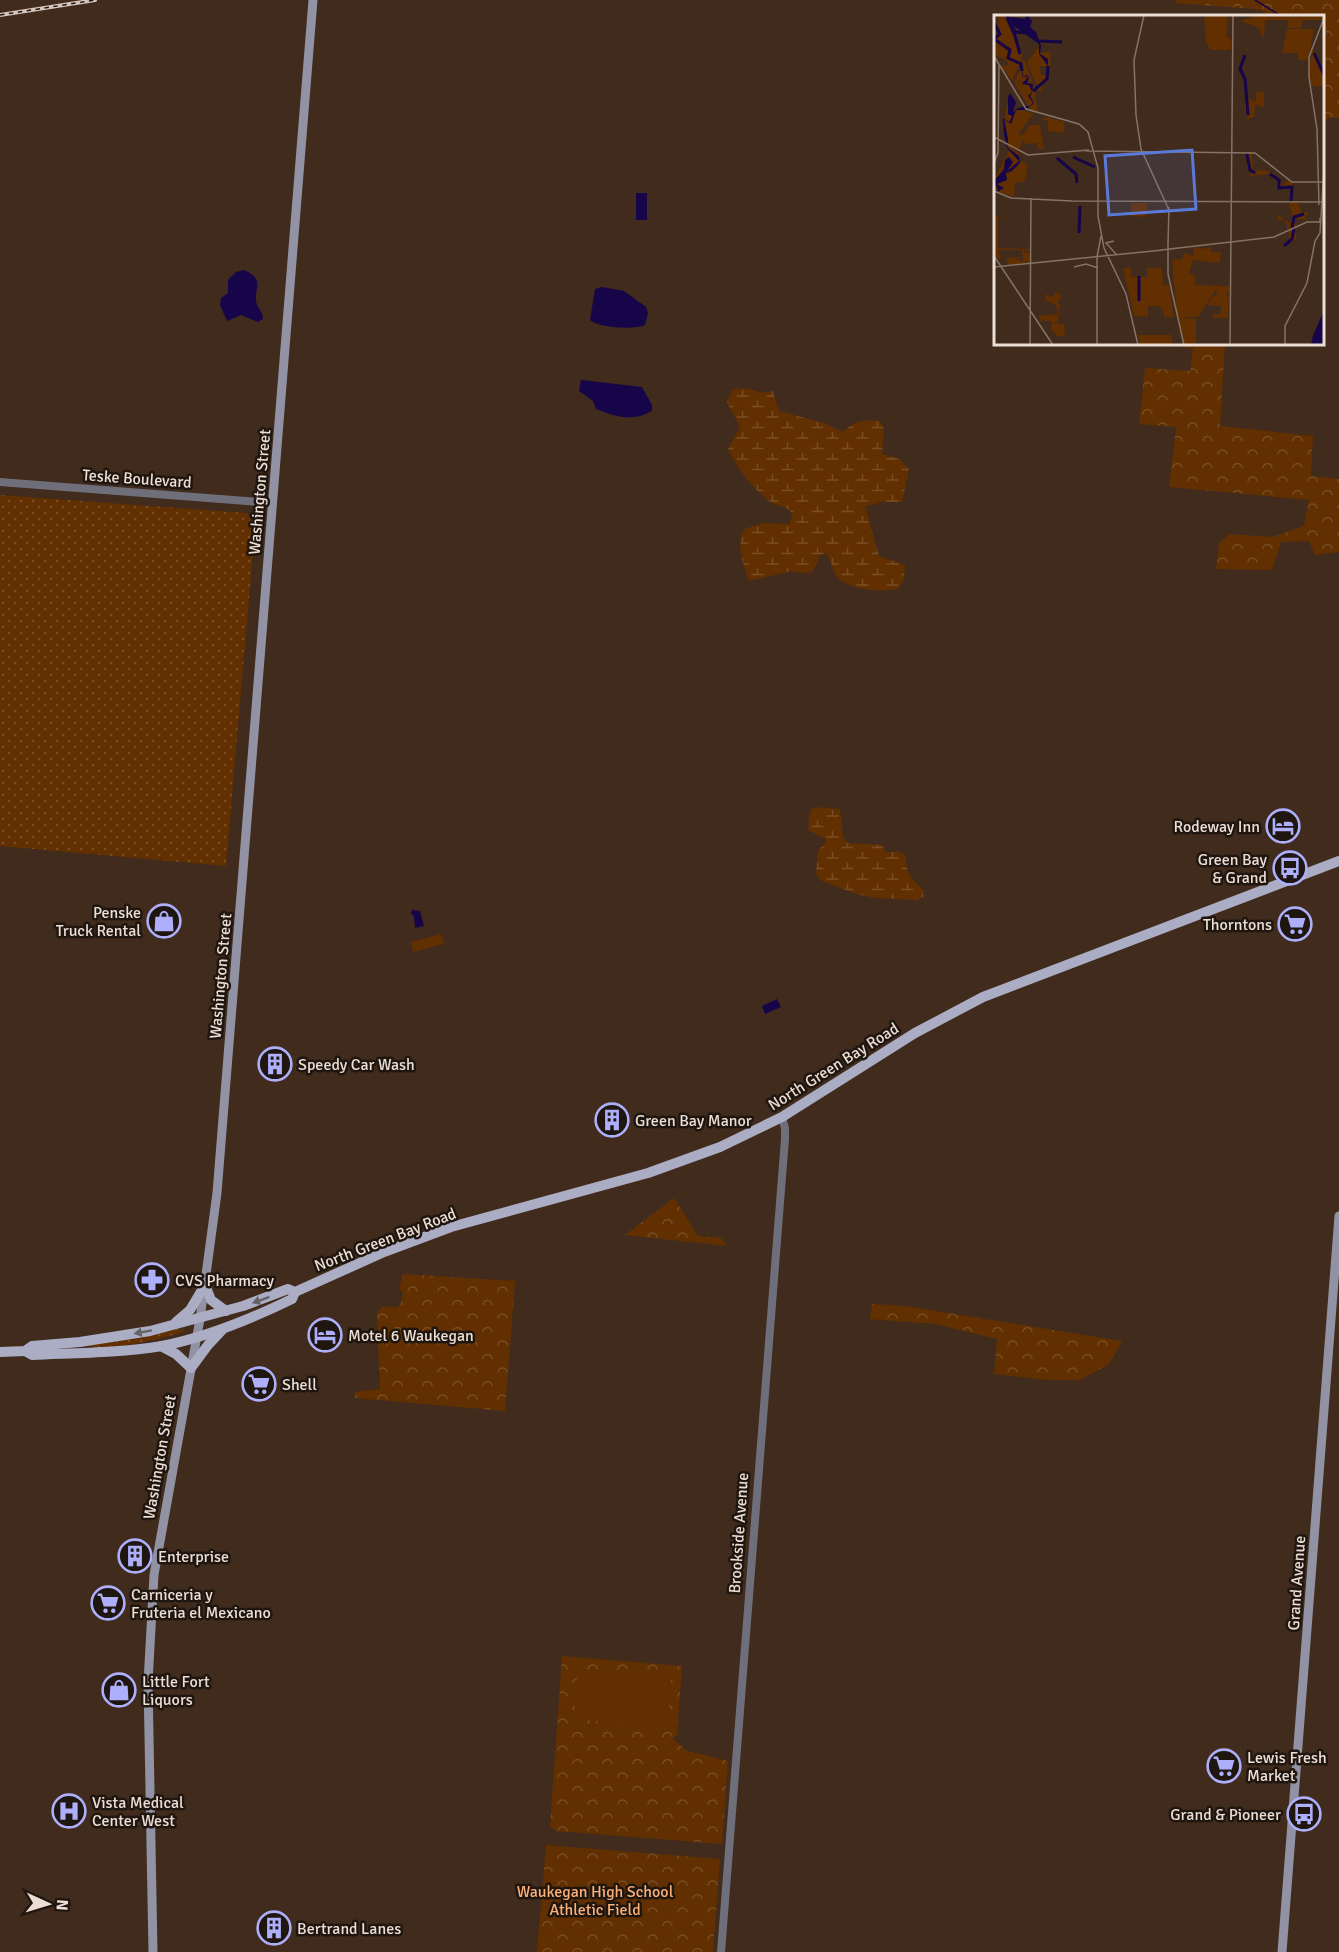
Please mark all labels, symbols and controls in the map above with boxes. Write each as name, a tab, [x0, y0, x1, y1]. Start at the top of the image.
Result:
inset map	[994, 15, 1324, 345]
street label: Washington Street	[245, 428, 275, 556]
street label: Teske Boulevard	[82, 465, 192, 493]
hotel icon: Rodeway Inn	[1265, 808, 1301, 844]
place label: Rodeway Inn	[1174, 817, 1260, 837]
place label: Green Bay & Grand	[1198, 850, 1268, 888]
bus stop icon: Green Bay & Grand	[1272, 850, 1308, 886]
place label: Penske Truck Rental	[56, 903, 141, 941]
shop icon: Penske Truck Rental	[146, 903, 182, 939]
supermarket icon: Thorntons	[1277, 906, 1313, 942]
street label: Washington Street	[206, 912, 236, 1040]
place label: Thorntons	[1203, 915, 1272, 935]
street label: North Green Bay Road	[765, 1019, 903, 1115]
building icon: Speedy Car Wash	[257, 1046, 293, 1082]
place label: Speedy Car Wash	[298, 1055, 415, 1075]
building icon: Green Bay Manor	[594, 1102, 630, 1138]
place label: Green Bay Manor	[635, 1111, 752, 1131]
street label: North Green Bay Road	[312, 1204, 459, 1276]
pharmacy icon: CVS Pharmacy	[134, 1262, 170, 1298]
place label: CVS Pharmacy	[175, 1271, 275, 1291]
one-way arrow	[252, 1296, 270, 1305]
hotel icon: Motel 6 Waukegan	[307, 1317, 343, 1353]
place label: Motel 6 Waukegan	[348, 1326, 474, 1346]
one-way arrow	[134, 1328, 153, 1337]
supermarket icon: Shell	[241, 1366, 277, 1402]
place label: Shell	[282, 1375, 317, 1395]
street label: Washington Street	[139, 1393, 181, 1521]
street label: Brookside Avenue	[725, 1472, 753, 1594]
street label: Grand Avenue	[1284, 1535, 1310, 1631]
building icon: Enterprise	[117, 1538, 153, 1574]
place label: Enterprise	[158, 1547, 229, 1567]
supermarket icon: Carniceria y Fruteria el Mexicano	[90, 1585, 126, 1621]
place label: Carniceria y Fruteria el Mexicano	[131, 1585, 271, 1623]
shop icon: Little Fort Liquors	[101, 1672, 137, 1708]
place label: Little Fort Liquors	[142, 1672, 210, 1710]
supermarket icon: Lewis Fresh Market	[1206, 1748, 1242, 1784]
place label: Lewis Fresh Market	[1247, 1748, 1327, 1786]
hospital icon: Vista Medical Center West	[51, 1793, 87, 1829]
place label: Vista Medical Center West	[92, 1793, 184, 1831]
bus stop icon: Grand & Pioneer	[1286, 1796, 1322, 1832]
place label: Grand & Pioneer	[1170, 1805, 1281, 1825]
north arrow	[18, 1874, 78, 1934]
park label: Waukegan High School Athletic Field	[517, 1882, 674, 1920]
text: N	[52, 1899, 72, 1911]
building icon: Bertrand Lanes	[256, 1910, 292, 1946]
place label: Bertrand Lanes	[297, 1919, 401, 1939]

